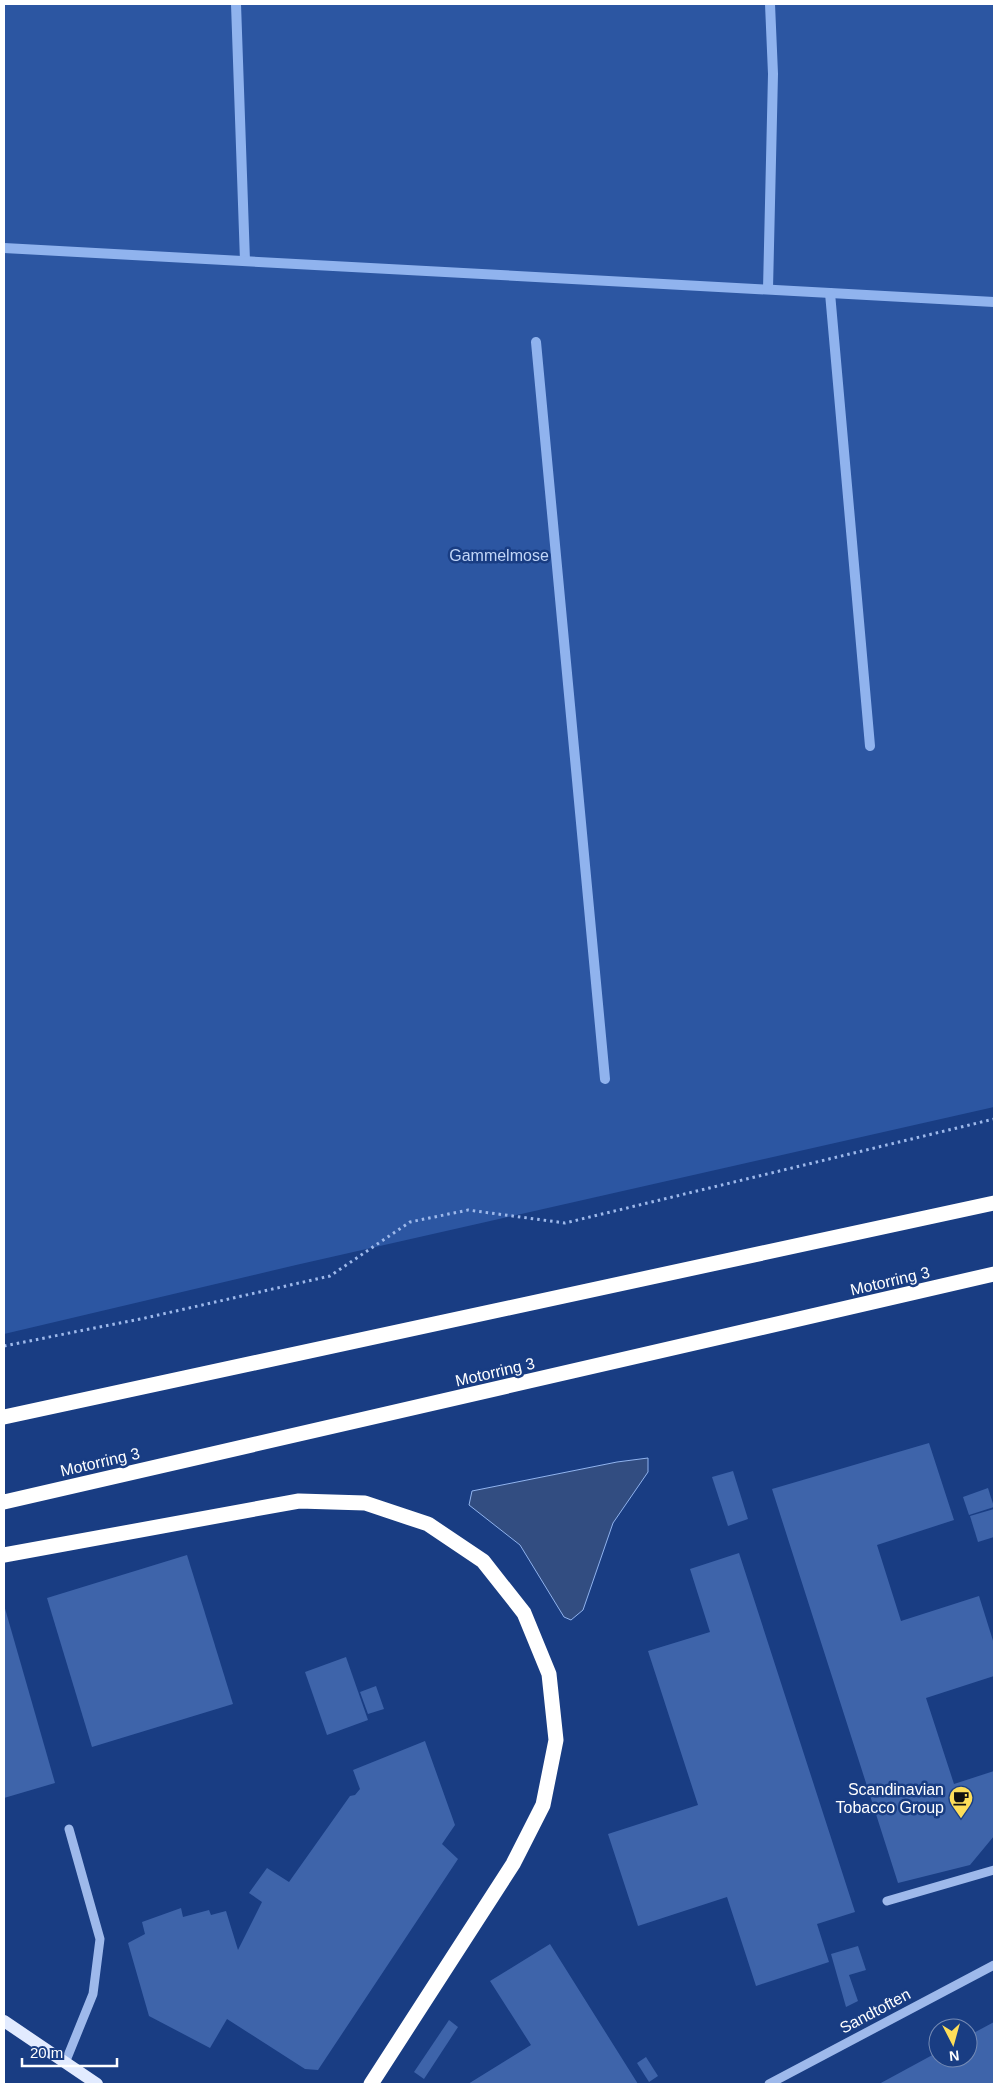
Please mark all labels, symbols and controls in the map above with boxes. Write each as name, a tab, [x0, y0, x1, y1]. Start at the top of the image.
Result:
park label: Gammelmose	[449, 547, 549, 564]
street label: Motorring 3	[849, 1264, 931, 1298]
street label: Motorring 3	[454, 1355, 536, 1389]
street label: Motorring 3	[59, 1445, 141, 1479]
place label: Scandinavian Tobacco Group	[835, 1781, 944, 1816]
cafe icon: Scandinavian Tobacco Group	[948, 1785, 974, 1819]
street label: Sandtoften	[837, 1985, 913, 2037]
north arrow	[928, 2018, 978, 2068]
scale bar	[22, 2036, 118, 2068]
text: 20 m	[30, 2044, 63, 2061]
text: N	[948, 2047, 960, 2064]

